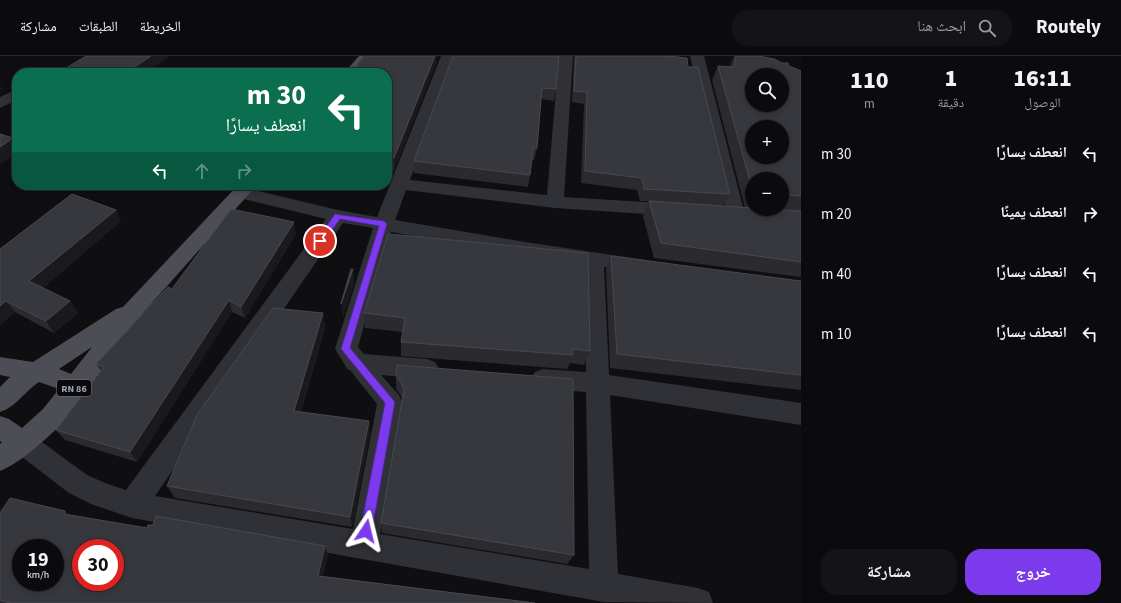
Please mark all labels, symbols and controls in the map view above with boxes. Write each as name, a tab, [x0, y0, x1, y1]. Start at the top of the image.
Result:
search box	[732, 10, 1012, 46]
text: Routely	[1036, 14, 1101, 41]
text: ابحث هنا	[917, 16, 966, 37]
text: مشاركة	[20, 17, 57, 37]
text: الطبقات	[79, 17, 118, 37]
text: الخريطة	[140, 17, 181, 37]
icon: search	[976, 17, 998, 39]
text: 1	[944, 61, 957, 96]
text: 16:11	[1013, 61, 1072, 96]
text: 110	[850, 63, 889, 98]
map controls	[745, 68, 789, 216]
button: search	[745, 68, 789, 112]
text: 30 m	[247, 75, 306, 115]
icon: left	[320, 84, 372, 136]
text: دقيقة	[938, 94, 964, 112]
text: الوصول	[1025, 94, 1061, 112]
text: m	[864, 95, 875, 113]
text: انعطف يسارًا	[226, 113, 306, 138]
button: +	[745, 120, 789, 164]
text: انعطف يسارًا	[996, 142, 1067, 163]
icon: left	[1079, 143, 1101, 165]
text: 30 m	[821, 144, 851, 165]
icon: left	[149, 160, 171, 182]
icon: ahead	[191, 160, 213, 182]
icon: right	[233, 160, 255, 182]
button: −	[745, 172, 789, 216]
text: انعطف يمينًا	[1000, 202, 1067, 223]
icon: right	[1079, 203, 1101, 225]
text: 20 m	[821, 204, 851, 225]
pin	[303, 224, 337, 258]
icon: arrive	[309, 230, 331, 252]
text: انعطف يسارًا	[996, 262, 1067, 283]
icon: left	[1079, 263, 1101, 285]
text: 40 m	[821, 264, 851, 285]
text: انعطف يسارًا	[996, 322, 1067, 343]
icon: left	[1079, 323, 1101, 345]
text: 10 m	[821, 324, 851, 345]
road number: RN 86	[57, 380, 91, 396]
position arrow	[345, 510, 387, 552]
speed limit sign: 30	[72, 539, 124, 591]
text: 19	[27, 546, 49, 574]
button: مشاركة	[821, 549, 957, 595]
button: خروج	[965, 549, 1101, 595]
text: km/h	[27, 568, 49, 582]

